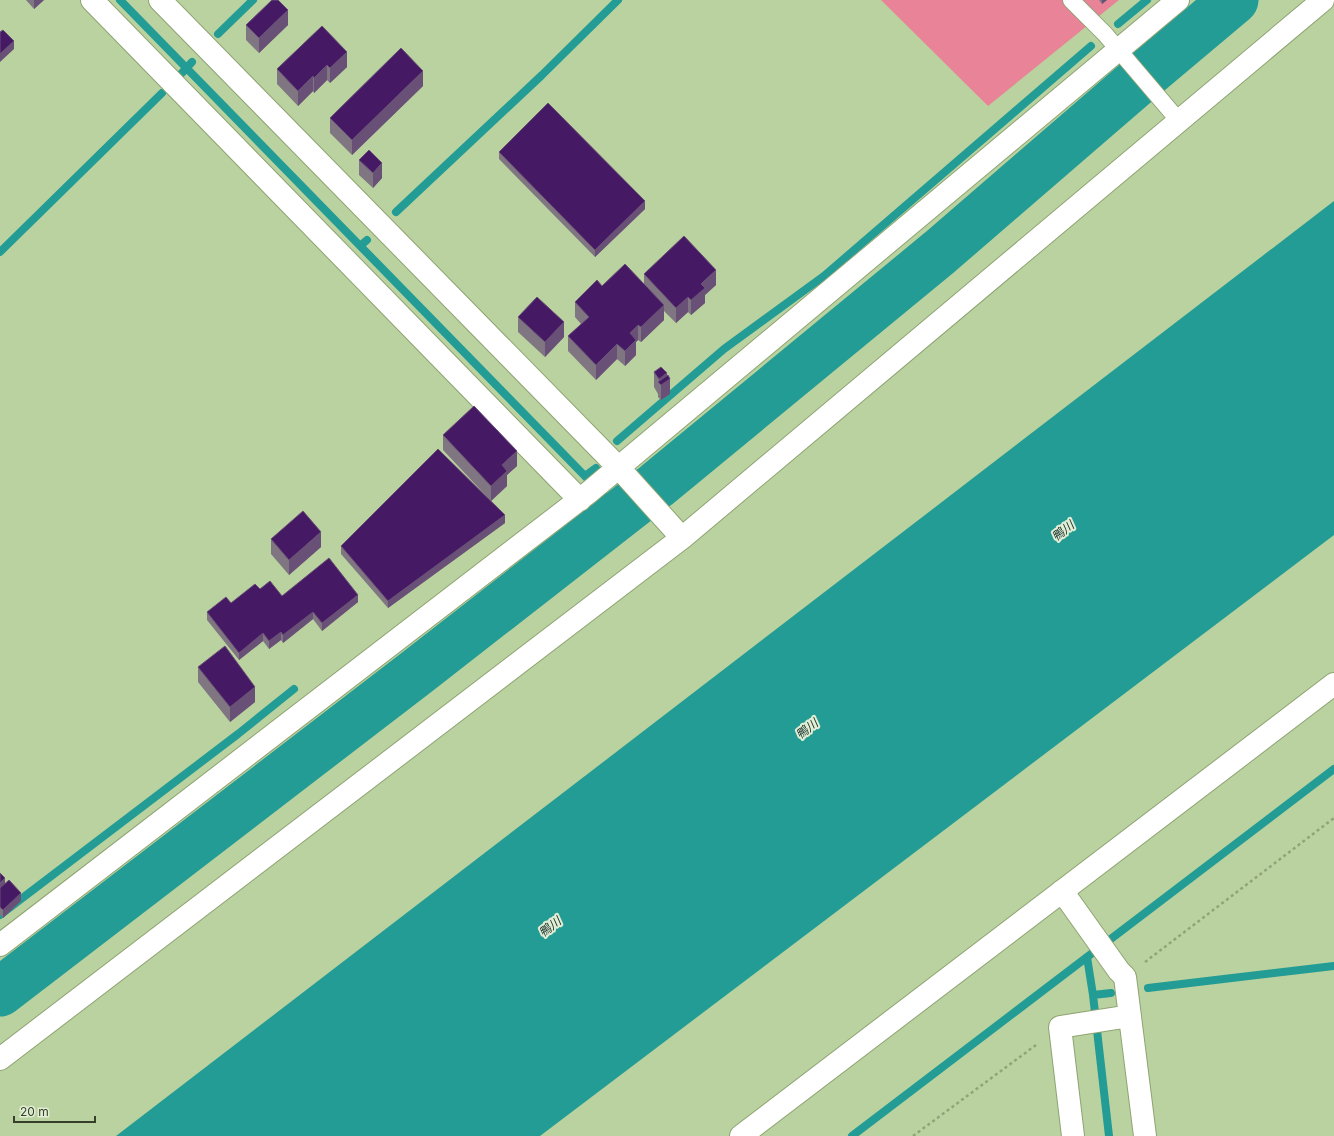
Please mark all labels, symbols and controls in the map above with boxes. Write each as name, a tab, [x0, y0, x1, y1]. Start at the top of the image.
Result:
water label: 鴨川	[1049, 516, 1078, 544]
water label: 鴨川	[793, 714, 822, 742]
water label: 鴨川	[536, 912, 565, 940]
scale bar	[14, 1098, 95, 1124]
text: 20 m	[20, 1104, 49, 1119]

